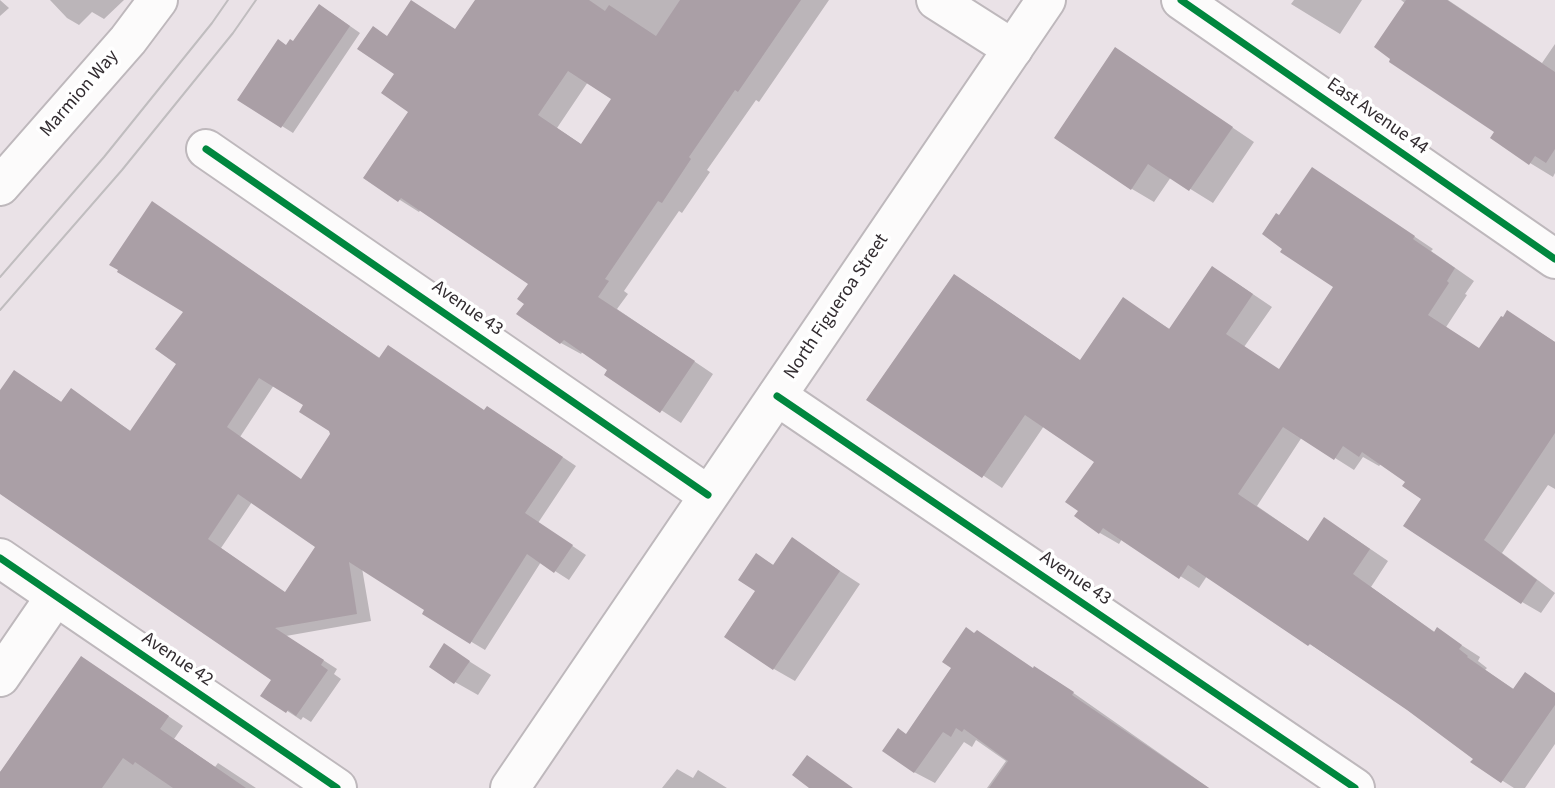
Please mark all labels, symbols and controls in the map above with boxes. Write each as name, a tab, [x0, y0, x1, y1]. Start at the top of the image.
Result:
street label: Marmion Way	[36, 46, 124, 142]
street label: East Avenue 44	[1322, 74, 1432, 160]
street label: North Figueroa Street	[780, 230, 894, 384]
street label: Avenue 43	[427, 276, 507, 342]
street label: Avenue 43	[1035, 547, 1115, 611]
street label: Avenue 42	[137, 628, 217, 692]

